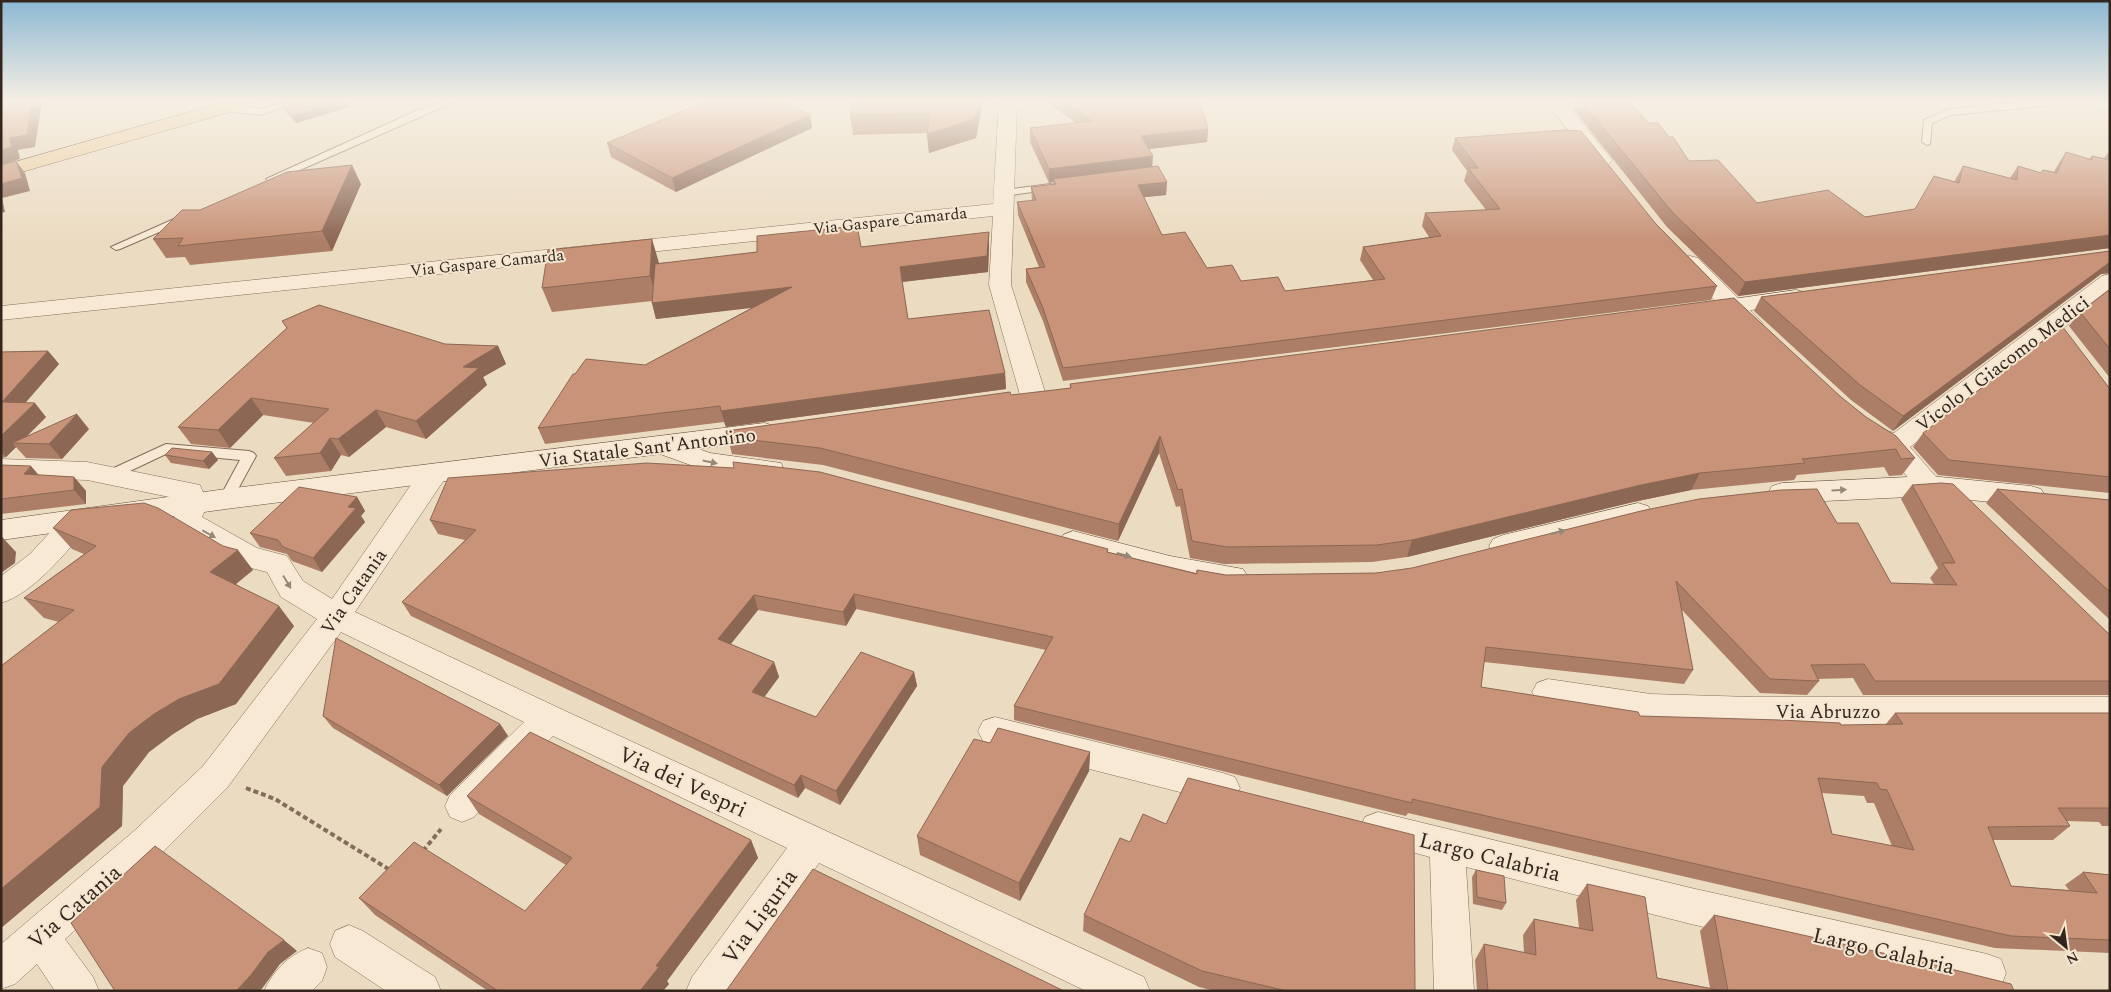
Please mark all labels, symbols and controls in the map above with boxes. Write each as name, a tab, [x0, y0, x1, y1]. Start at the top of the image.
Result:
street label: Via Gaspare Camarda	[812, 201, 969, 241]
street label: Via Gaspare Camarda	[409, 243, 566, 283]
street label: Vicolo I Giacomo Medici	[1910, 289, 2096, 439]
street label: Via Statale Sant'Antonino	[537, 421, 757, 476]
one-way arrow	[702, 458, 717, 466]
one-way arrow	[1832, 485, 1848, 493]
one-way arrow	[1551, 527, 1566, 535]
one-way arrow	[203, 530, 216, 539]
street label: Via Catania	[314, 542, 395, 641]
one-way arrow	[1116, 551, 1131, 559]
one-way arrow	[283, 575, 292, 588]
street label: Via Abruzzo	[1775, 698, 1881, 727]
street label: Via dei Vespri	[613, 738, 752, 827]
street label: Largo Calabria	[1415, 824, 1564, 891]
street label: Via Catania	[21, 857, 129, 957]
street label: Via Liguria	[714, 862, 806, 971]
street label: Largo Calabria	[1809, 919, 1958, 984]
north arrow	[2041, 922, 2091, 972]
text: N	[2062, 946, 2082, 970]

